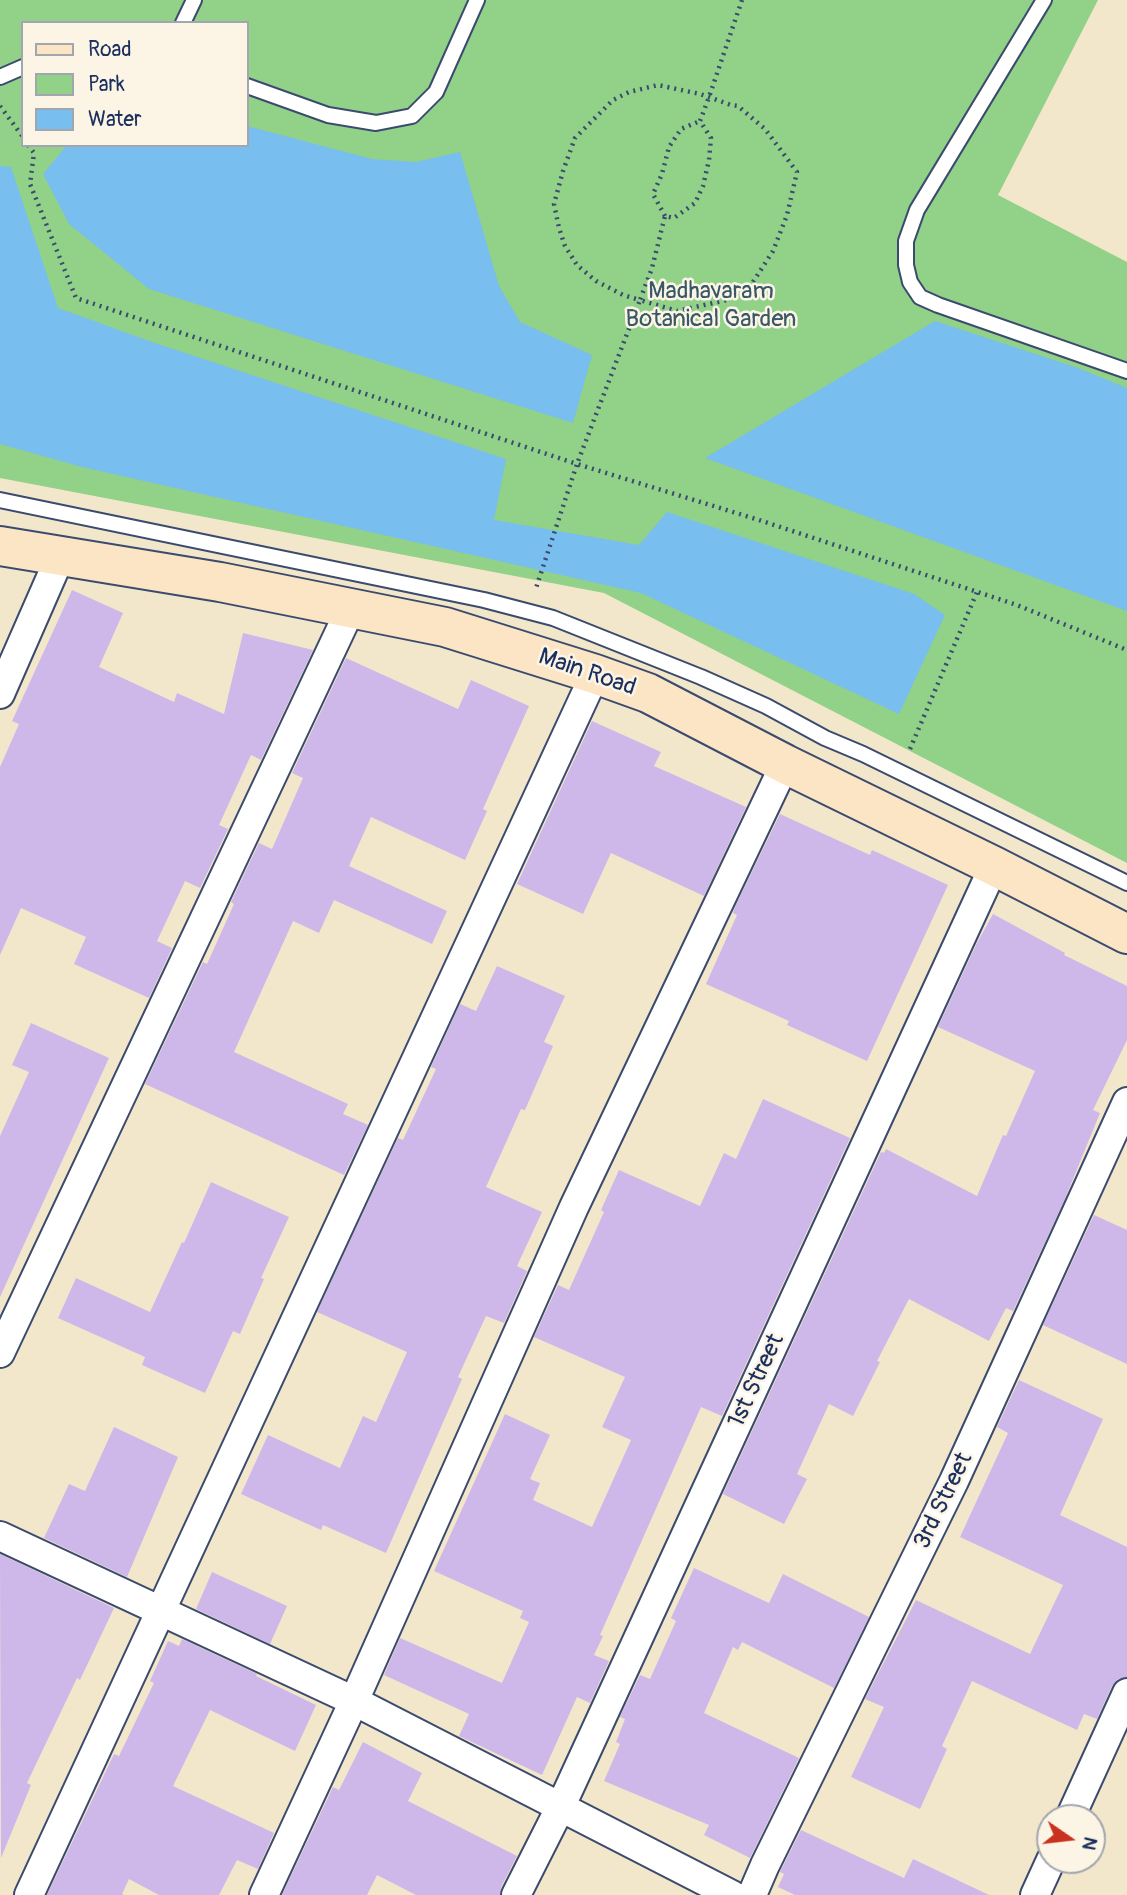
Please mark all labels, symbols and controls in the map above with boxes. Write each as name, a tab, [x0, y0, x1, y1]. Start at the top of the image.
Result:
legend	[21, 21, 248, 147]
text: Road	[88, 36, 132, 63]
text: Park	[88, 71, 125, 98]
text: Water	[88, 106, 141, 133]
park label: Madhavaram Botanical Garden	[626, 278, 796, 334]
street label: Main Road	[535, 643, 639, 703]
street label: 1st Street	[723, 1330, 791, 1432]
street label: 3rd Street	[908, 1448, 980, 1554]
north arrow	[1036, 1804, 1106, 1874]
text: N	[1076, 1834, 1103, 1853]

